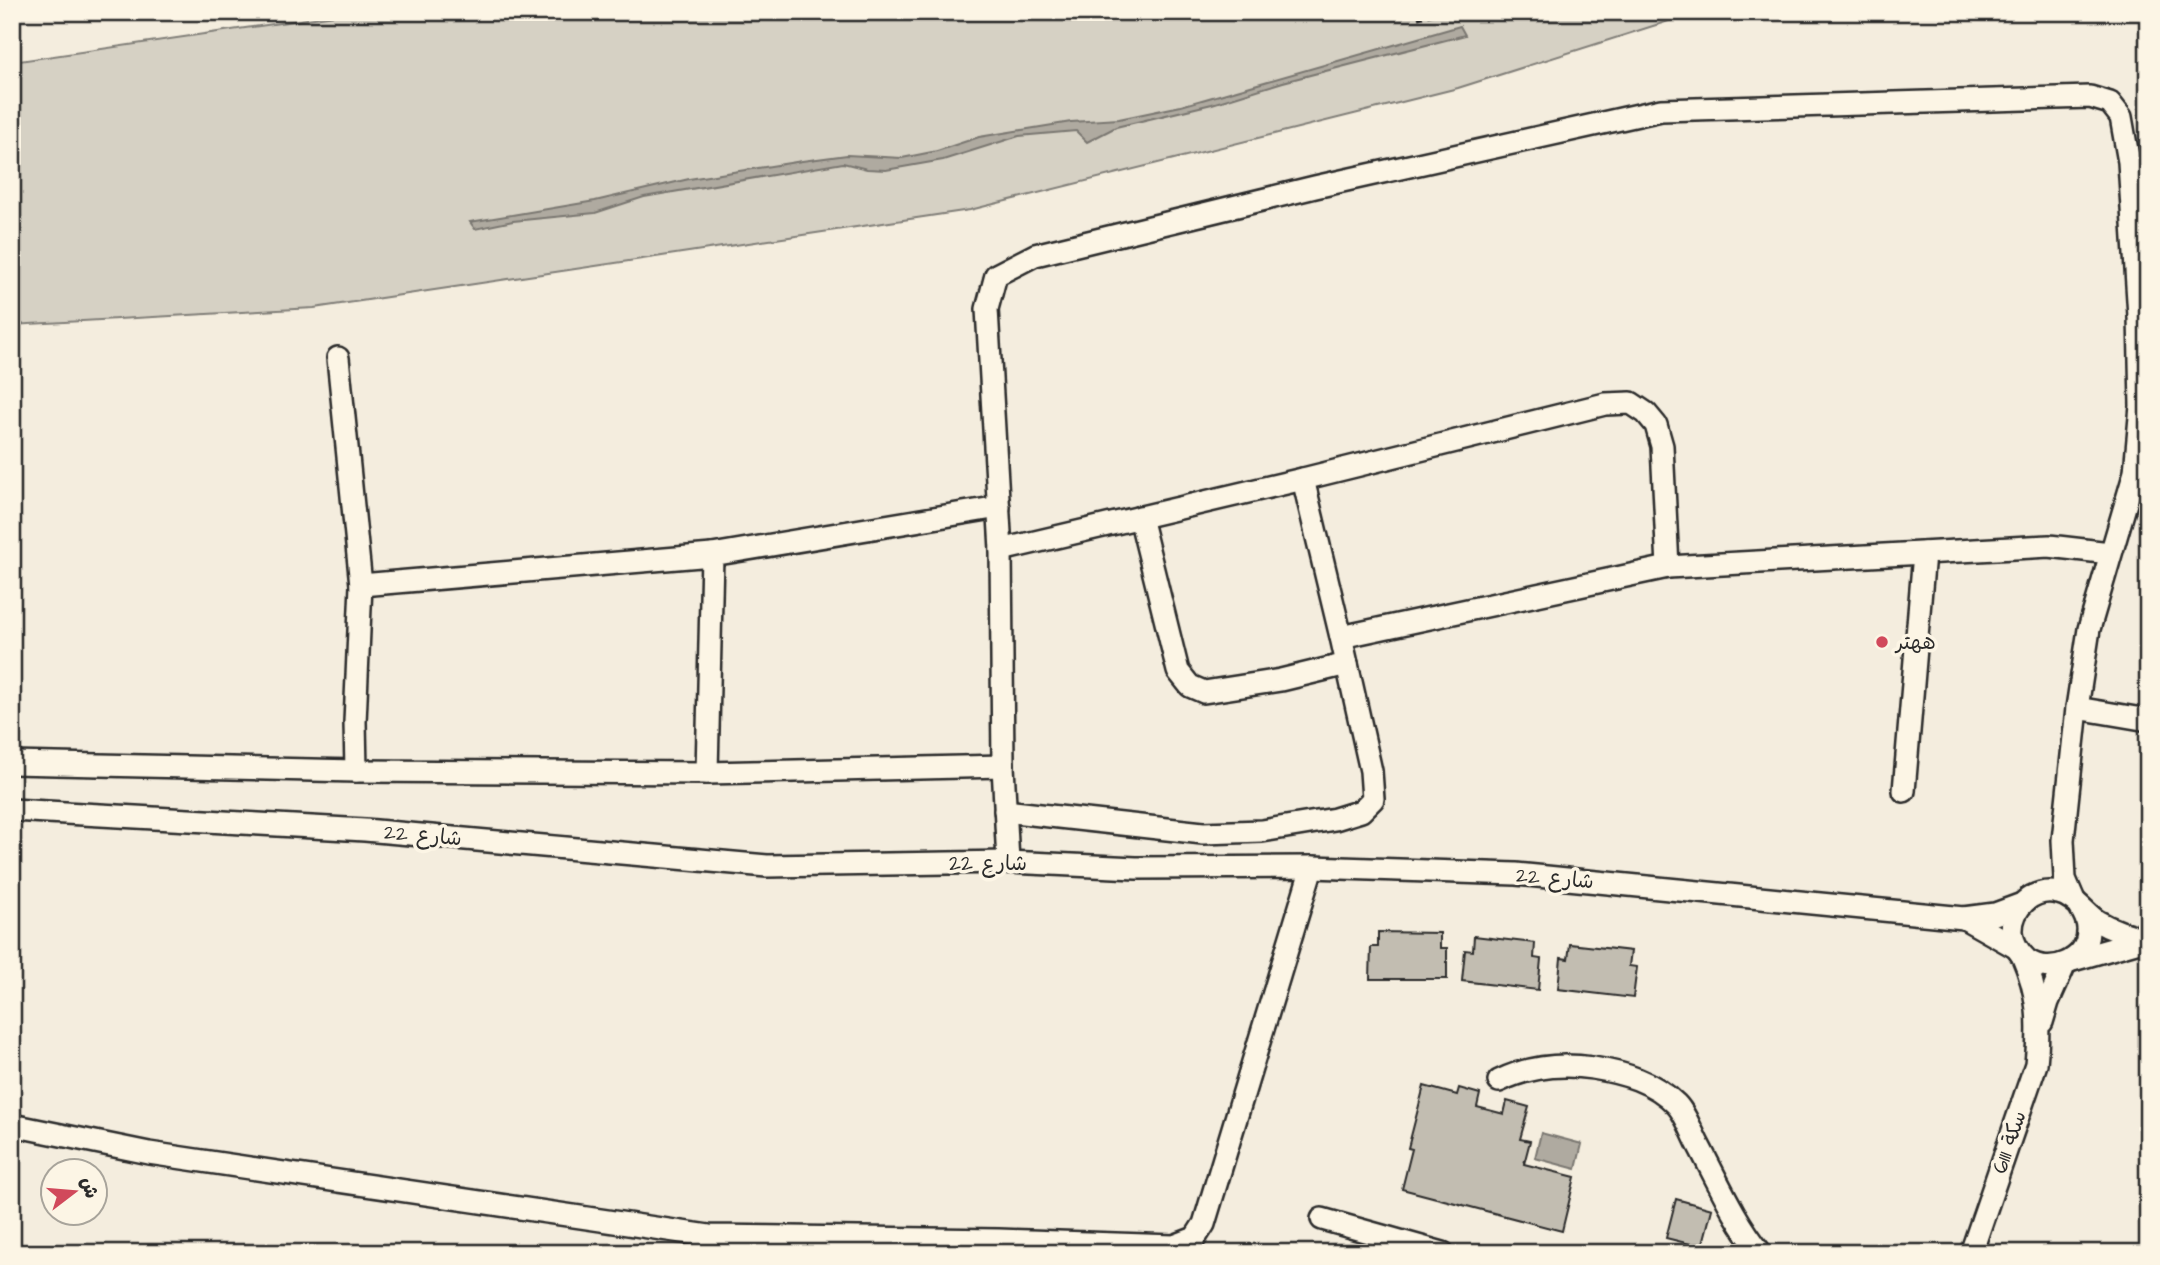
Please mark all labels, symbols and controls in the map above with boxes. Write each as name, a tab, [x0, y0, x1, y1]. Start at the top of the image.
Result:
place label: ههتر	[1894, 628, 1936, 657]
marker: ههتر	[1874, 634, 1890, 650]
street label: شارع 22	[383, 818, 463, 853]
street label: شارع 22	[949, 849, 1027, 878]
street label: شارع 22	[1515, 861, 1595, 896]
street label: سكة 6111	[1985, 1107, 2034, 1177]
north arrow	[38, 1156, 108, 1226]
text: ش	[73, 1174, 105, 1202]

